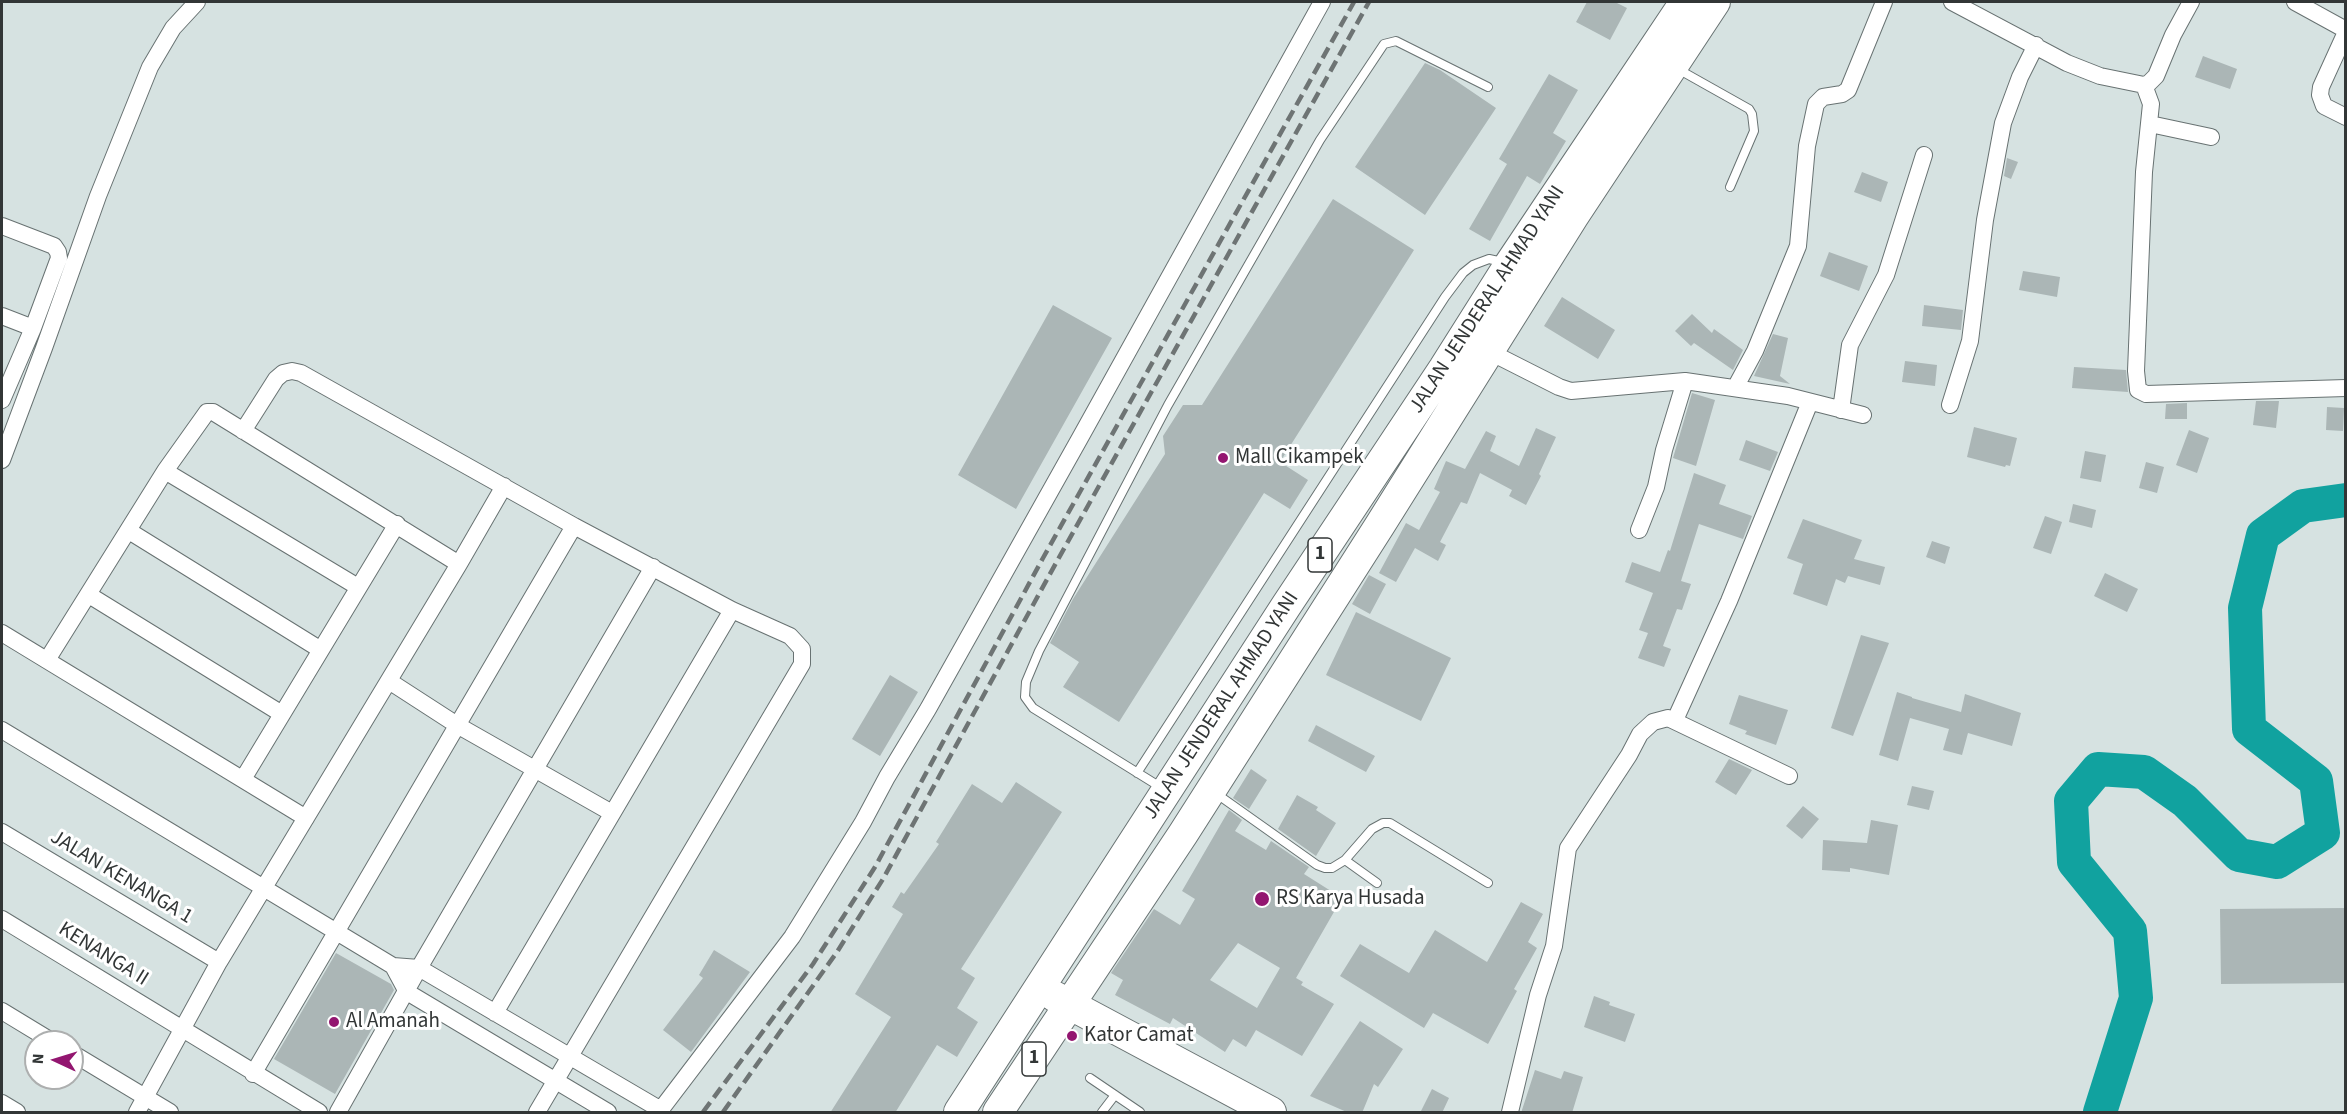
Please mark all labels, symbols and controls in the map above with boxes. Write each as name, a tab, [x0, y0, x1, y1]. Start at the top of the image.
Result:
street label: JALAN JENDERAL AHMAD YANI	[1405, 181, 1571, 419]
place label: Mall Cikampek	[1235, 445, 1364, 471]
marker: Mall Cikampek	[1216, 451, 1230, 465]
road number: 1	[1308, 538, 1332, 572]
street label: JALAN JENDERAL AHMAD YANI	[1139, 587, 1305, 825]
street label: JALAN KENANGA 1	[45, 826, 197, 930]
place label: RS Karya Husada	[1276, 886, 1425, 912]
marker: RS Karya Husada	[1253, 890, 1271, 908]
street label: KENANGA II	[53, 917, 153, 993]
place label: Al Amanah	[346, 1009, 440, 1035]
marker: Al Amanah	[327, 1015, 341, 1029]
place label: Kator Camat	[1084, 1023, 1194, 1049]
marker: Kator Camat	[1065, 1029, 1079, 1043]
north arrow	[24, 1030, 84, 1090]
road number: 1	[1022, 1042, 1046, 1076]
text: N	[27, 1053, 49, 1065]

